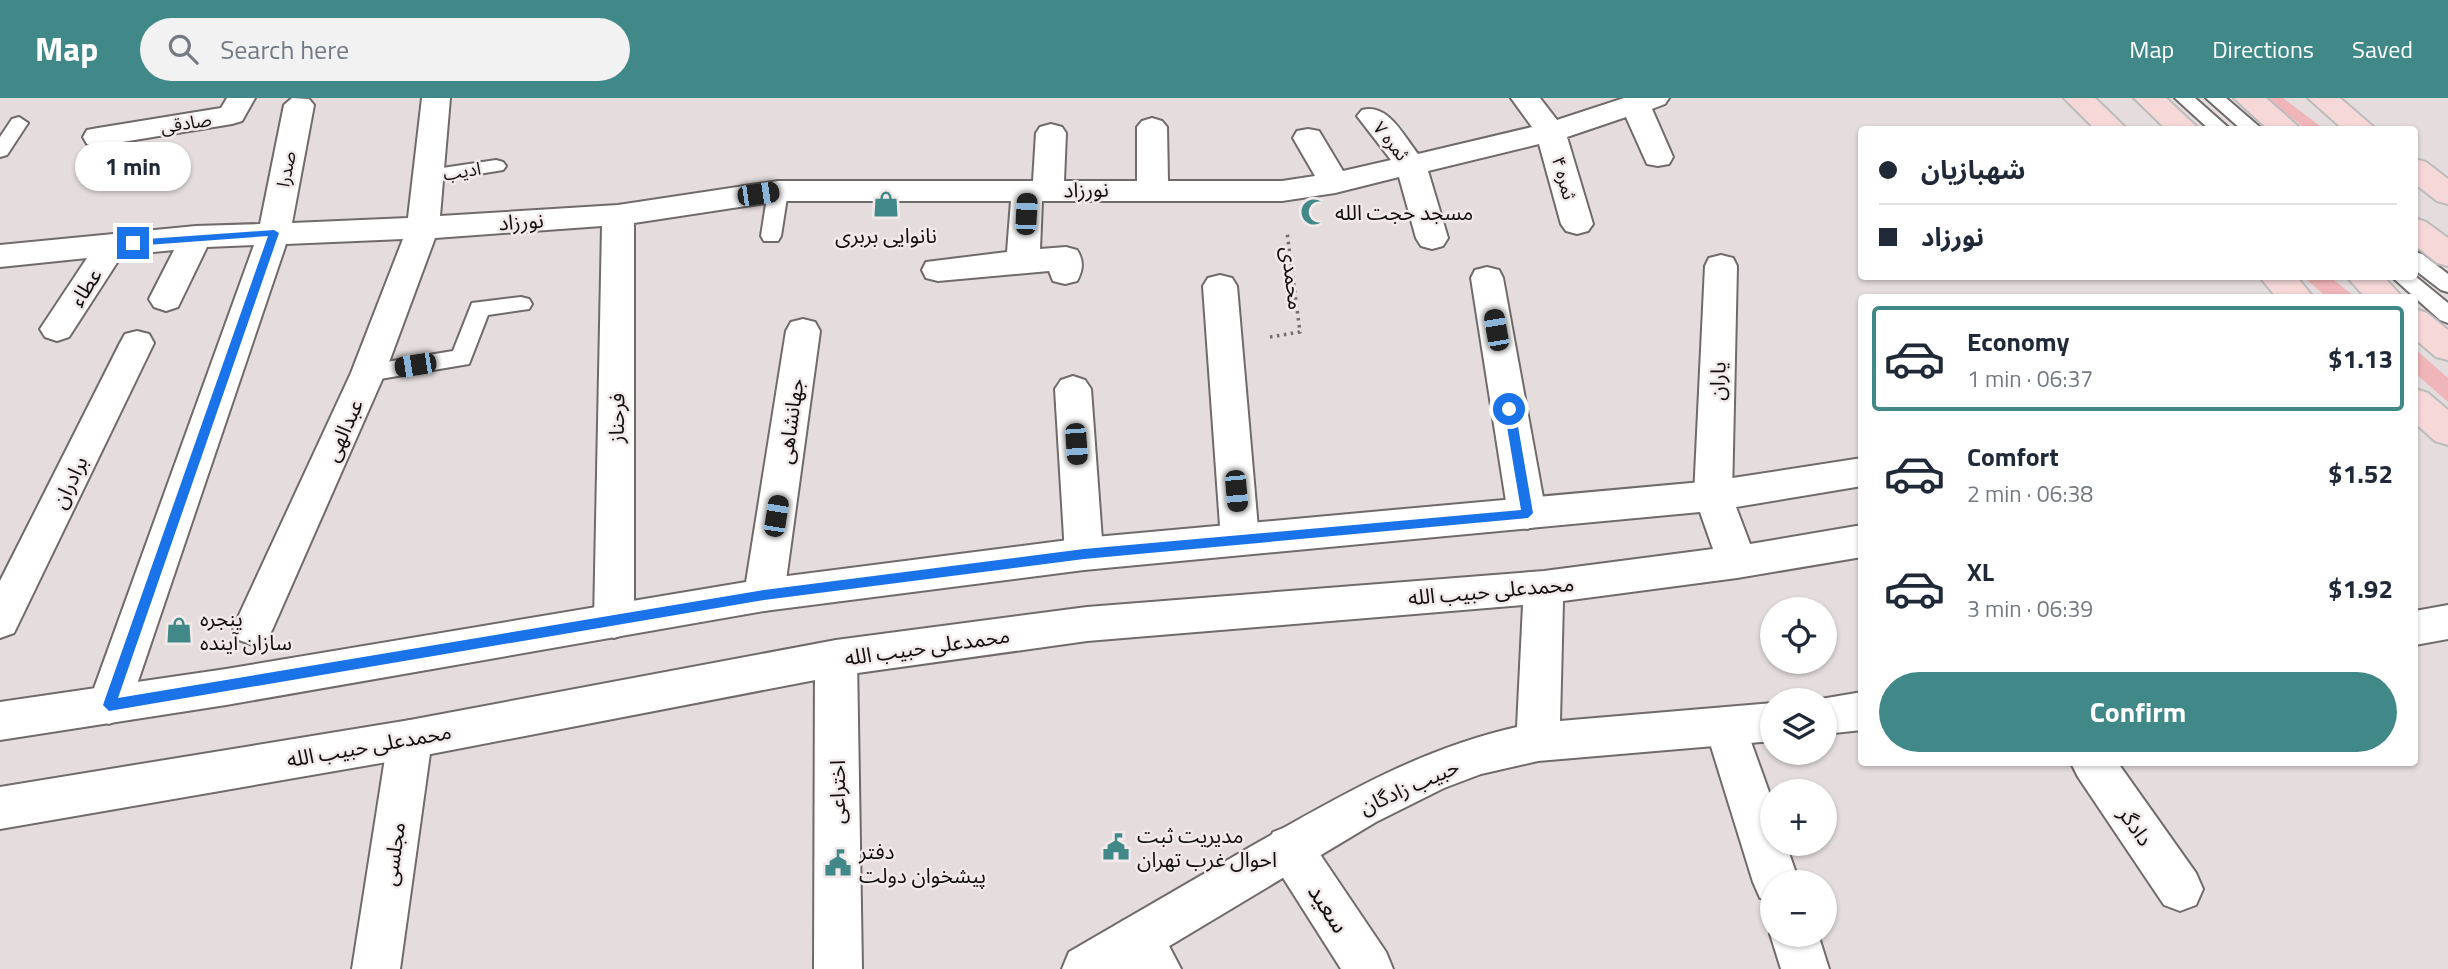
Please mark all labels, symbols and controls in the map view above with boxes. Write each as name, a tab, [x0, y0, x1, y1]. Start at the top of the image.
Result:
search box	[140, 18, 630, 81]
text: Map	[35, 24, 98, 74]
icon: search	[164, 30, 202, 68]
text: Search here	[220, 30, 349, 69]
text: Map	[2129, 31, 2174, 67]
text: Directions	[2212, 31, 2314, 67]
text: Saved	[2352, 31, 2413, 67]
street label: صادقی	[159, 106, 213, 140]
street label: ثمره ۷	[1367, 116, 1415, 166]
callout: 1 min	[75, 142, 191, 190]
text: 1 min	[105, 149, 161, 184]
street label: صدرا	[269, 149, 303, 189]
text: شهبازیان	[1921, 150, 2026, 189]
street label: ثمره ۴	[1545, 153, 1583, 203]
street label: ادیب	[441, 155, 483, 187]
street label: نورزاد	[1063, 173, 1109, 205]
car	[736, 181, 781, 207]
shop icon: نانوایی بربری	[871, 189, 901, 219]
car	[1015, 192, 1038, 236]
place label: مسجد حجت الله	[1335, 196, 1473, 228]
mosque icon: مسجد حجت الله	[1299, 197, 1329, 227]
street label: نورزاد	[497, 203, 545, 239]
text: نورزاد	[1921, 217, 1984, 256]
place label: نانوایی بربری	[835, 219, 937, 251]
route end	[117, 227, 149, 259]
street label: محمدی	[1273, 244, 1313, 312]
street label: عطاء	[61, 261, 109, 313]
car	[1483, 307, 1510, 353]
text: Economy	[1967, 322, 2069, 361]
icon: car	[1883, 327, 1946, 390]
text: $1.13	[2328, 339, 2393, 378]
car	[393, 351, 438, 379]
street label: یاران	[1700, 361, 1734, 401]
text: 1 min · 06:37	[1967, 361, 2093, 396]
street label: جهانشاهی	[768, 376, 812, 466]
street label: فرحناز	[600, 393, 632, 444]
route start	[1493, 393, 1525, 425]
street label: عبدالهی	[315, 394, 371, 466]
car	[1065, 422, 1088, 466]
text: Comfort	[1967, 437, 2059, 476]
icon: car	[1883, 442, 1946, 505]
street label: برادران	[43, 450, 95, 514]
text: $1.52	[2328, 454, 2393, 493]
car	[1224, 469, 1249, 513]
text: 2 min · 06:38	[1967, 476, 2093, 511]
car	[763, 494, 790, 538]
text: XL	[1967, 552, 1994, 591]
icon: car	[1883, 557, 1946, 620]
street label: محمدعلی حبیب الله	[1407, 567, 1575, 613]
text: $1.92	[2328, 569, 2393, 608]
text: 3 min · 06:39	[1967, 591, 2093, 626]
map controls	[1760, 597, 1837, 947]
button: locate	[1760, 597, 1837, 674]
place label: پنجره سازان آینده	[200, 602, 292, 658]
shop icon: پنجره سازان آینده	[164, 615, 194, 645]
street label: محمدعلی حبیب الله	[842, 619, 1012, 673]
button: Confirm	[1879, 672, 2397, 752]
button: layers	[1760, 688, 1837, 765]
street label: محمدعلی حبیب الله	[284, 715, 454, 775]
street label: حبیب زادگان	[1354, 750, 1464, 822]
street label: اختراعی	[821, 760, 853, 824]
button: +	[1760, 779, 1837, 856]
street label: دادگر	[2110, 799, 2161, 852]
place label: مدیریت ثبت احوال غرب تهران	[1137, 819, 1277, 875]
street label: مجلسی	[373, 820, 413, 888]
public building icon: مدیریت ثبت احوال غرب تهران	[1101, 832, 1131, 862]
place label: دفتر پیشخوان دولت	[858, 835, 986, 891]
public building icon: دفتر پیشخوان دولت	[823, 848, 853, 878]
button: −	[1760, 870, 1837, 947]
street label: سعید	[1299, 876, 1359, 940]

